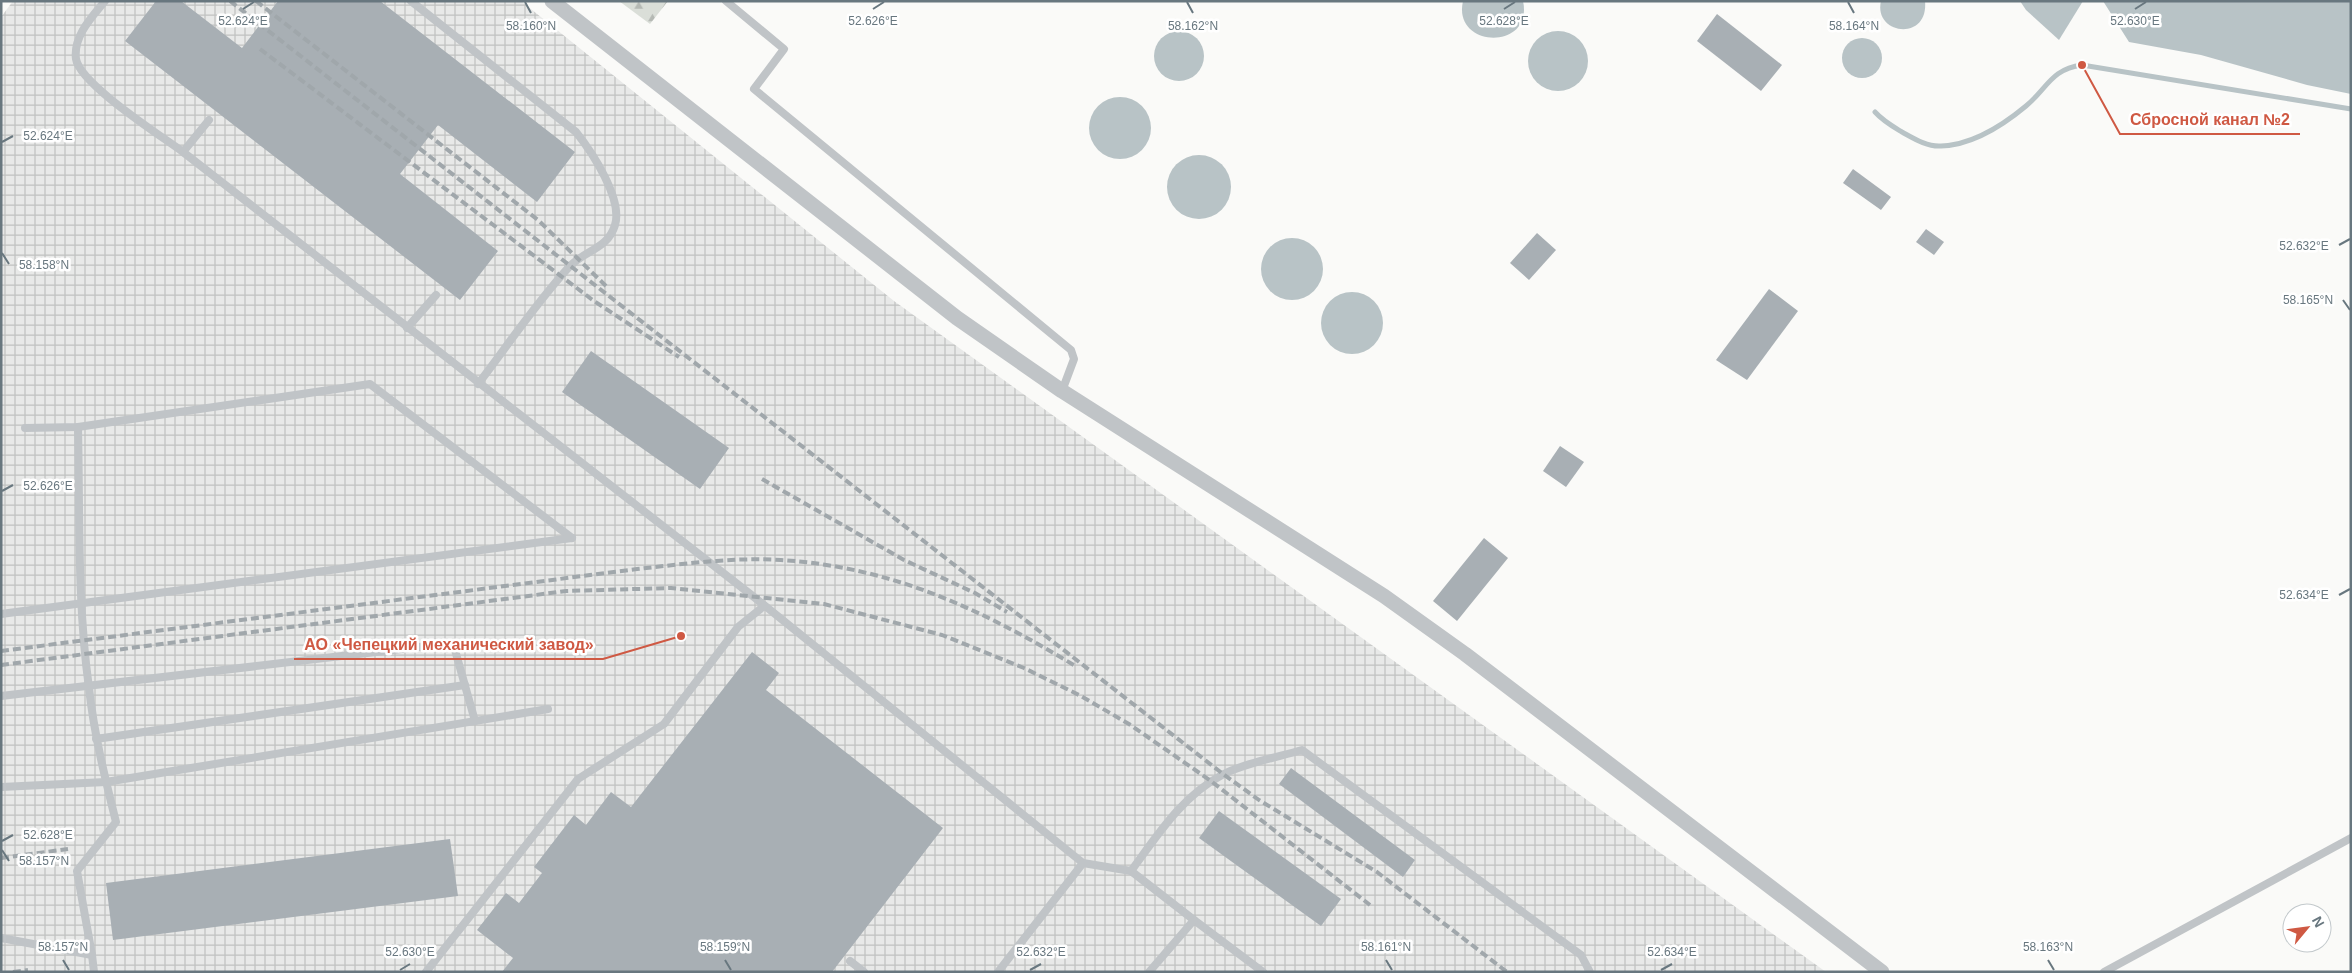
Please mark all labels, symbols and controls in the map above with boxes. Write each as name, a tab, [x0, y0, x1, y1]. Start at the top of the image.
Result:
text: 52.624°E	[218, 14, 268, 28]
text: 52.626°E	[848, 14, 898, 28]
text: 52.628°E	[1479, 14, 1529, 28]
text: 52.630°E	[2110, 14, 2160, 28]
text: 58.160°N	[506, 19, 556, 33]
text: 58.162°N	[1168, 19, 1218, 33]
text: 58.164°N	[1829, 19, 1879, 33]
callout: Сбросной канал №2	[2120, 103, 2300, 134]
text: Сбросной канал №2	[2130, 111, 2290, 128]
text: 52.624°E	[23, 129, 73, 143]
text: 52.632°E	[2279, 239, 2329, 253]
text: 58.158°N	[19, 258, 69, 272]
text: 58.165°N	[2283, 293, 2333, 307]
text: 52.626°E	[23, 479, 73, 493]
text: 52.634°E	[2279, 588, 2329, 602]
callout: АО «Чепецкий механический завод»	[294, 628, 603, 659]
text: АО «Чепецкий механический завод»	[304, 636, 594, 653]
text: 52.628°E	[23, 828, 73, 842]
text: 58.157°N	[19, 854, 69, 868]
north arrow	[2282, 903, 2332, 953]
text: N	[2309, 913, 2328, 930]
text: 58.157°N	[38, 940, 88, 954]
text: 58.159°N	[700, 940, 750, 954]
text: 58.161°N	[1361, 940, 1411, 954]
text: 58.163°N	[2023, 940, 2073, 954]
text: 52.630°E	[385, 945, 435, 959]
text: 52.632°E	[1016, 945, 1066, 959]
text: 52.634°E	[1647, 945, 1697, 959]

